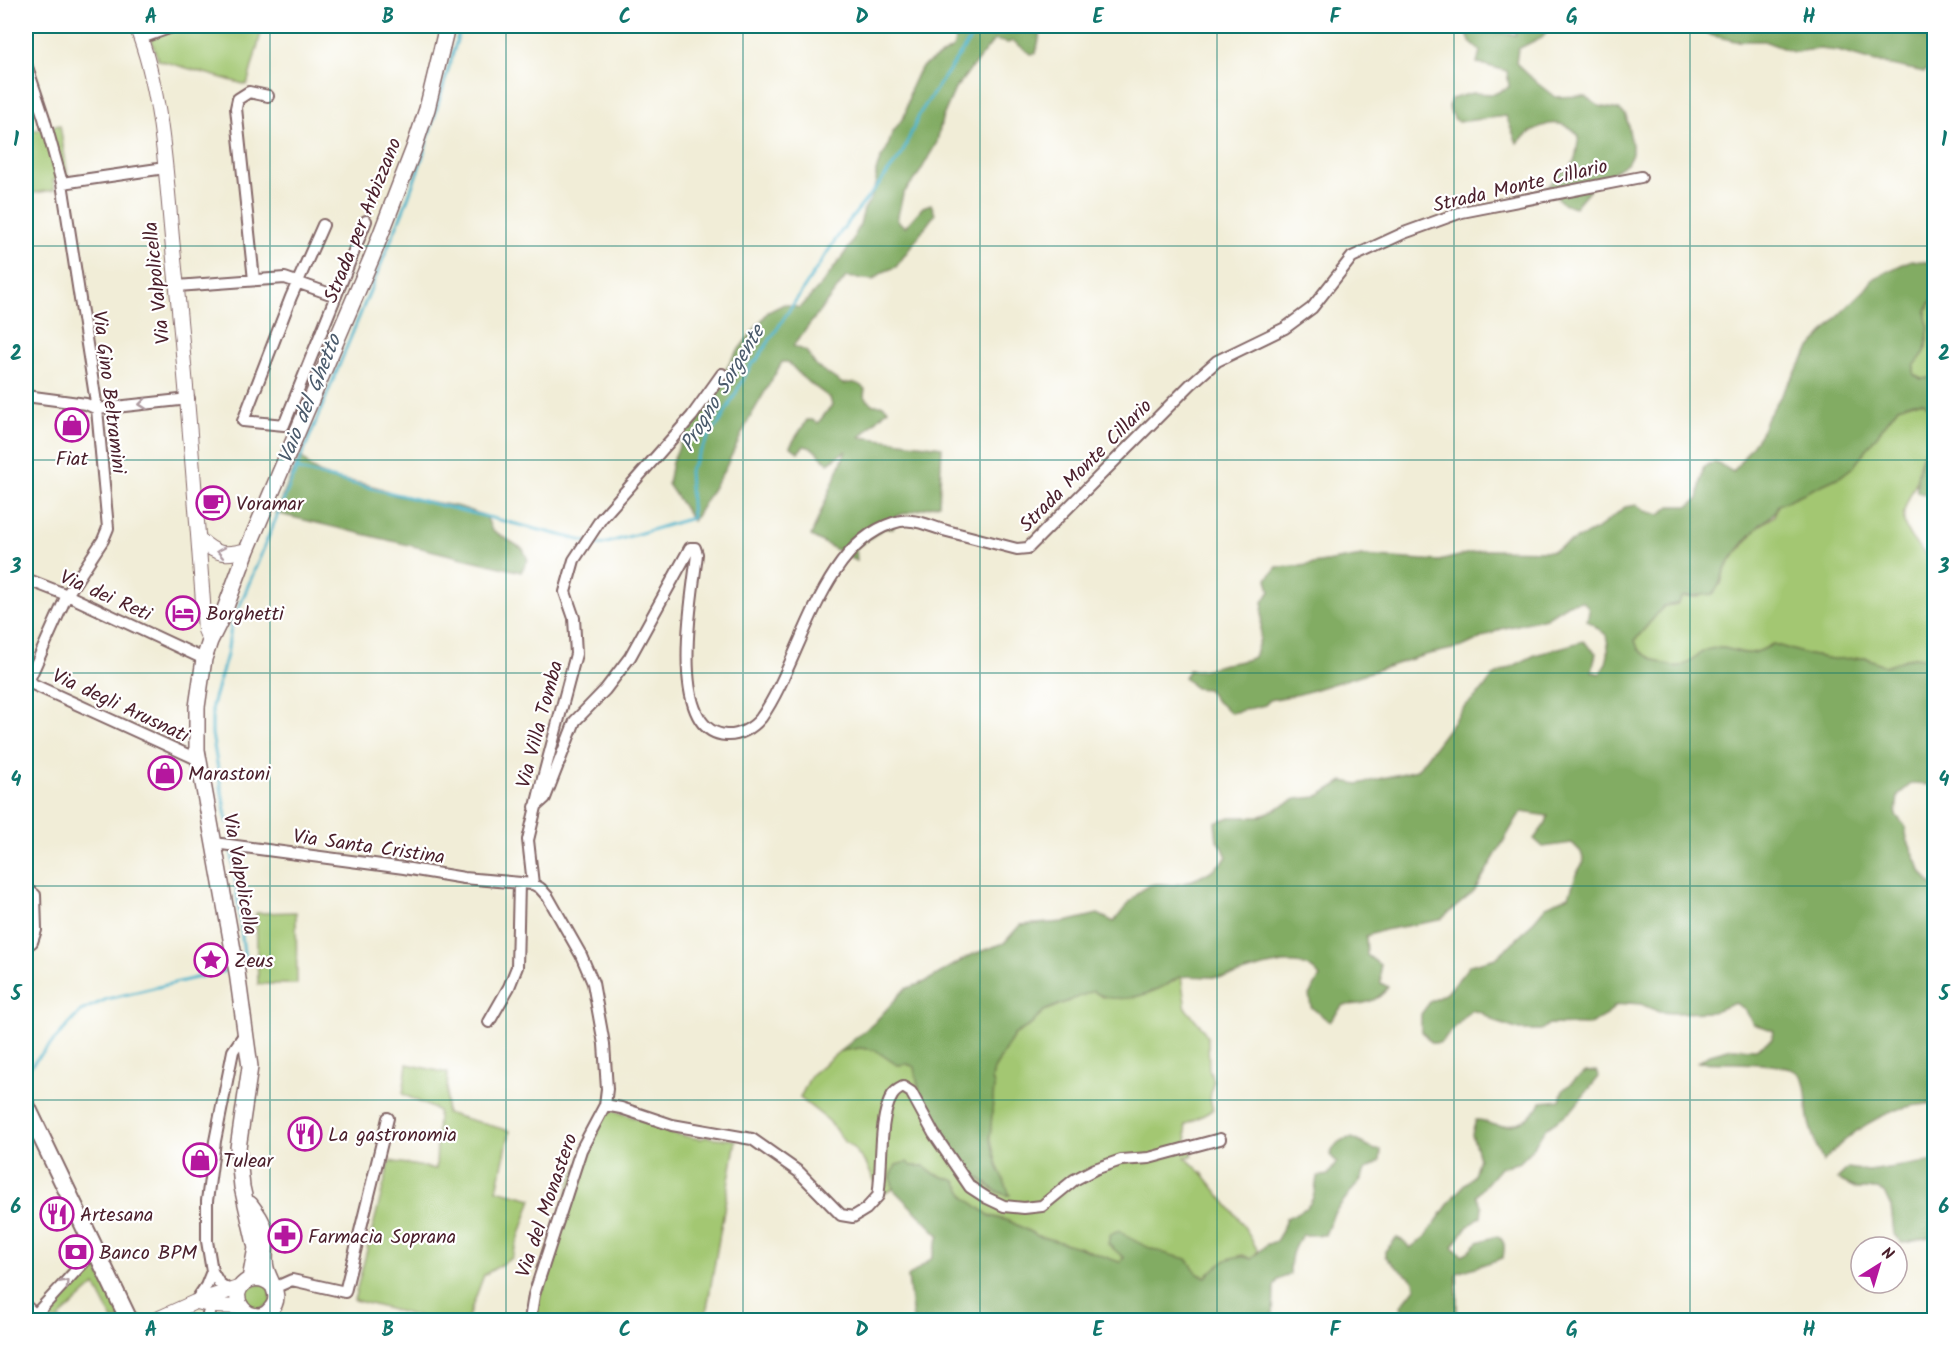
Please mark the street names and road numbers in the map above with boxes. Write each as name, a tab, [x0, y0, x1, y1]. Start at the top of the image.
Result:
street label: Strada per Arbizzano	[316, 133, 412, 308]
street label: Strada Monte Cillario	[1430, 151, 1611, 223]
street label: Via Valpolicella	[136, 220, 180, 346]
street label: Via Gino Beltramini	[82, 309, 134, 477]
street label: Strada Monte Cillario	[1012, 392, 1161, 541]
street label: Via dei Reti	[54, 562, 157, 632]
street label: Via Villa Tomba	[509, 657, 573, 792]
street label: Via degli Arusnati	[46, 661, 195, 753]
street label: Via Valpolicella	[213, 811, 265, 938]
street label: Via Santa Cristina	[291, 821, 447, 874]
street label: Via del Monastero	[508, 1129, 588, 1282]

